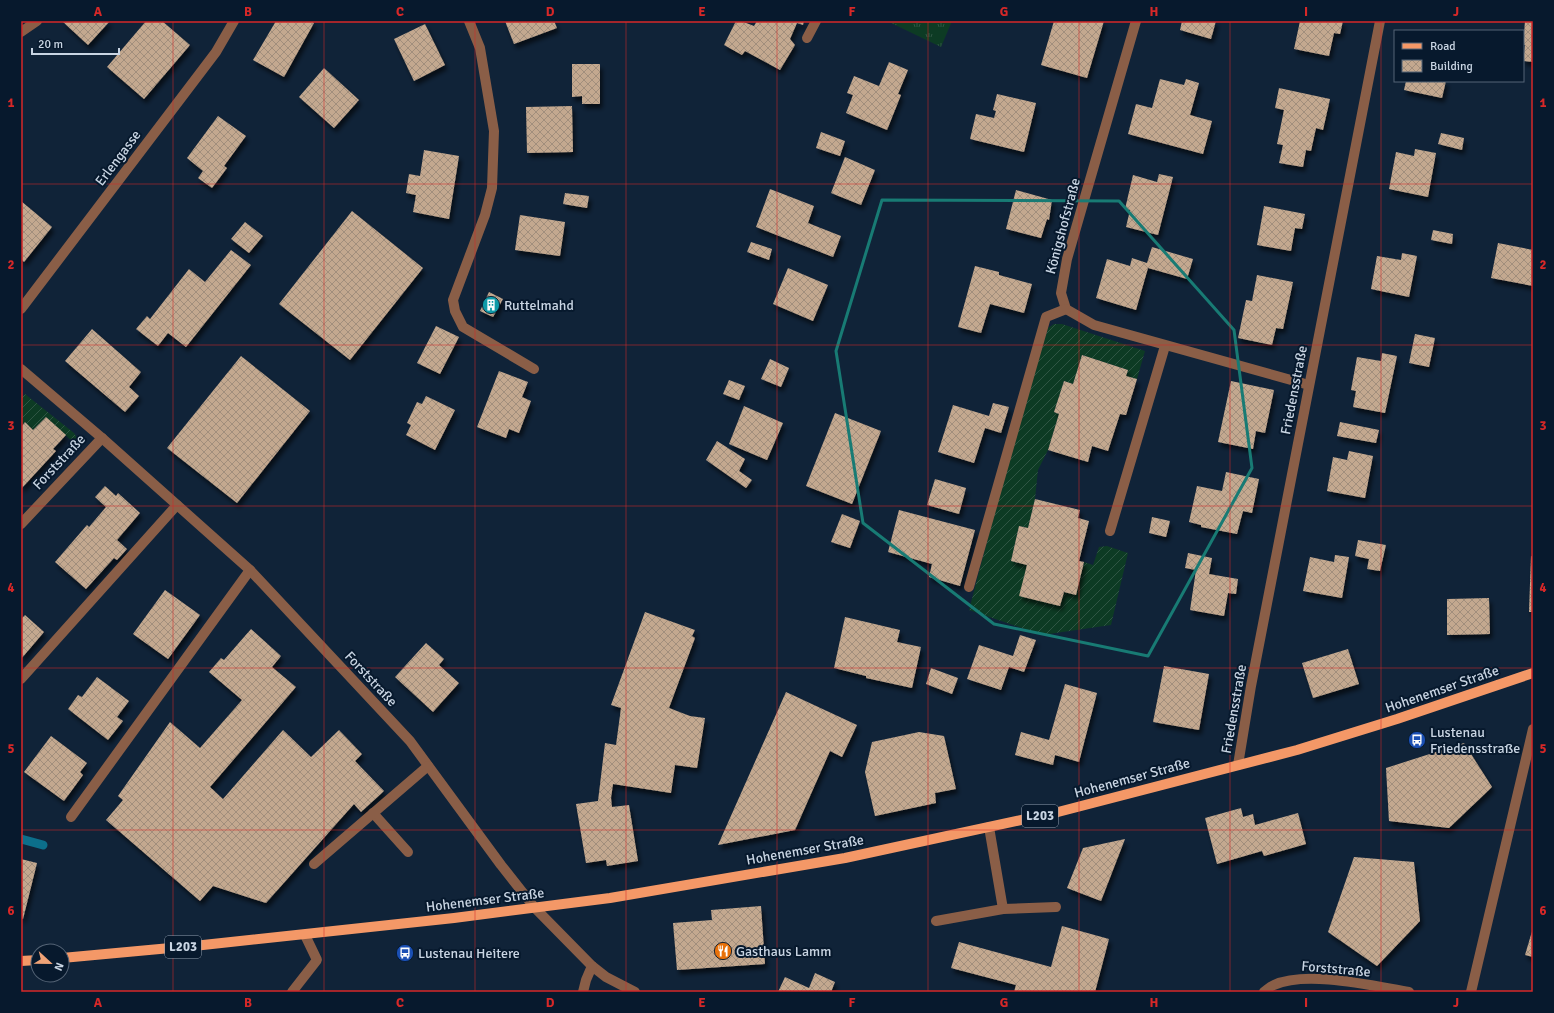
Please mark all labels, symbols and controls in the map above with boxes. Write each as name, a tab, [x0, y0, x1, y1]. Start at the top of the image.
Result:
text: A	[94, 4, 103, 20]
text: B	[244, 4, 252, 20]
text: C	[396, 4, 404, 20]
text: D	[546, 4, 555, 20]
text: E	[698, 4, 706, 20]
text: F	[849, 4, 856, 20]
text: G	[1000, 4, 1008, 20]
text: H	[1150, 4, 1158, 20]
text: I	[1304, 4, 1308, 20]
text: J	[1453, 4, 1459, 20]
scale bar	[32, 30, 119, 56]
legend	[1394, 30, 1524, 82]
text: 20 m	[38, 37, 63, 52]
text: Road	[1430, 39, 1456, 54]
text: Building	[1430, 59, 1473, 74]
text: 1	[7, 95, 15, 111]
text: 1	[1539, 95, 1547, 111]
street label: Erlengasse	[92, 127, 144, 189]
street label: Königshofstraße	[1042, 176, 1084, 276]
text: 2	[7, 257, 15, 273]
text: 2	[1539, 257, 1547, 273]
building icon: Ruttelmahd	[481, 295, 501, 315]
place label: Ruttelmahd	[504, 297, 574, 314]
street label: Friedensstraße	[1277, 344, 1311, 436]
text: 3	[7, 418, 15, 434]
text: 3	[1539, 418, 1547, 434]
street label: Forststraße	[29, 431, 89, 493]
text: 4	[7, 580, 15, 596]
text: 4	[1539, 580, 1547, 596]
street label: Forststraße	[341, 648, 401, 710]
street label: Hohenemser Straße	[1383, 662, 1501, 716]
street label: Friedensstraße	[1218, 663, 1250, 755]
place label: Lustenau Friedensstraße	[1430, 724, 1520, 757]
bus stop icon: Lustenau Friedensstraße	[1407, 730, 1427, 750]
text: 5	[7, 741, 15, 757]
text: 5	[1539, 741, 1547, 757]
street label: Hohenemser Straße	[1072, 754, 1192, 802]
road number: L203	[1022, 805, 1058, 827]
street label: Hohenemser Straße	[745, 831, 865, 869]
street label: Hohenemser Straße	[425, 884, 545, 916]
text: 6	[7, 903, 15, 919]
text: 6	[1539, 903, 1547, 919]
road number: L203	[165, 936, 201, 958]
restaurant icon: Gasthaus Lamm	[713, 941, 733, 961]
north arrow	[30, 943, 70, 983]
bus stop icon: Lustenau Heitere	[395, 943, 415, 963]
place label: Gasthaus Lamm	[736, 943, 831, 960]
place label: Lustenau Heitere	[418, 945, 520, 962]
street label: Forststraße	[1301, 958, 1371, 980]
text: N	[51, 961, 66, 973]
text: A	[94, 995, 103, 1011]
text: B	[244, 995, 252, 1011]
text: C	[396, 995, 404, 1011]
text: D	[546, 995, 555, 1011]
text: E	[698, 995, 706, 1011]
text: F	[849, 995, 856, 1011]
text: G	[1000, 995, 1008, 1011]
text: H	[1150, 995, 1158, 1011]
text: I	[1304, 995, 1308, 1011]
text: J	[1453, 995, 1459, 1011]

